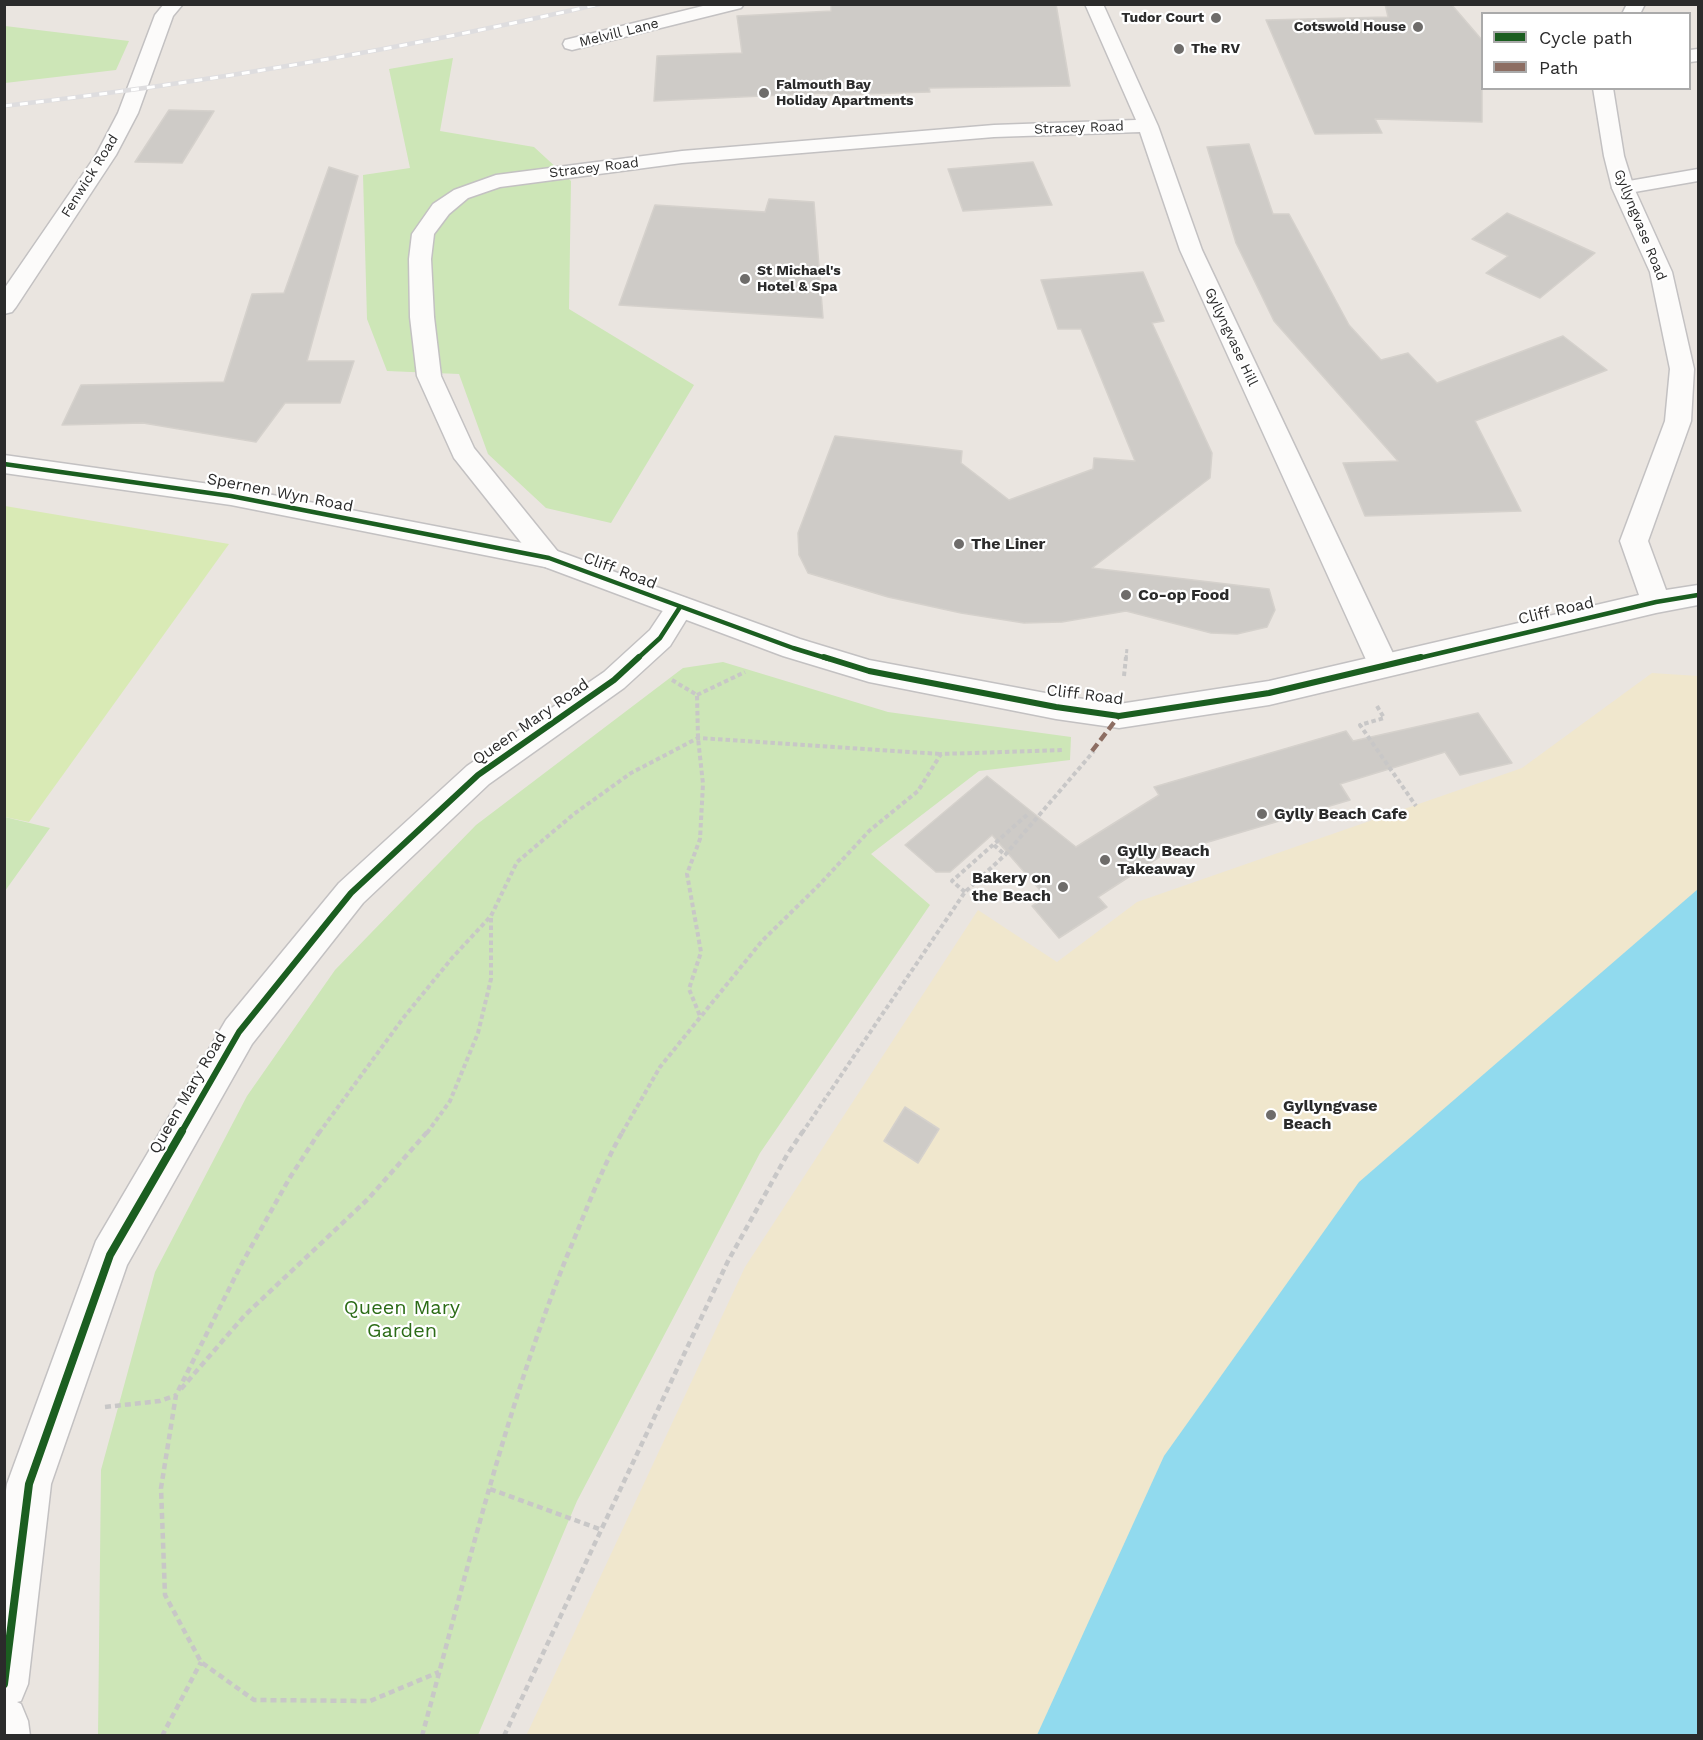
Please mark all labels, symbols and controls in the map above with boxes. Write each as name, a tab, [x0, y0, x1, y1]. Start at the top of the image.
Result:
place label: Tudor Court	[1121, 10, 1204, 26]
marker: Tudor Court	[1209, 11, 1223, 25]
legend	[1481, 12, 1691, 90]
street label: Melvill Lane	[578, 15, 660, 51]
place label: Cotswold House	[1294, 19, 1406, 35]
marker: Cotswold House	[1411, 20, 1425, 34]
text: Cycle path	[1539, 27, 1633, 48]
place label: The RV	[1191, 41, 1240, 57]
marker: The RV	[1172, 42, 1186, 56]
text: Path	[1539, 57, 1579, 78]
place label: Falmouth Bay Holiday Apartments	[776, 77, 913, 110]
marker: Falmouth Bay Holiday Apartments	[757, 86, 771, 100]
street label: Stracey Road	[1034, 118, 1124, 138]
street label: Fenwick Road	[58, 131, 122, 221]
street label: Stracey Road	[548, 154, 640, 182]
street label: Gyllyngvase Road	[1610, 167, 1670, 283]
place label: St Michael's Hotel & Spa	[757, 263, 841, 296]
marker: St Michael's Hotel & Spa	[738, 272, 752, 286]
street label: Gyllyngvase Hill	[1201, 285, 1261, 389]
street label: Spernen Wyn Road	[205, 469, 355, 517]
place label: The Liner	[971, 534, 1045, 554]
marker: The Liner	[952, 537, 966, 551]
street label: Cliff Road	[581, 548, 659, 594]
place label: Co-op Food	[1138, 585, 1229, 605]
marker: Co-op Food	[1119, 588, 1133, 602]
street label: Cliff Road	[1516, 593, 1596, 629]
street label: Queen Mary Road	[469, 675, 593, 769]
street label: Cliff Road	[1046, 681, 1124, 709]
place label: Gylly Beach Cafe	[1274, 804, 1407, 824]
marker: Gylly Beach Cafe	[1255, 807, 1269, 821]
place label: Gylly Beach Takeaway	[1117, 841, 1210, 879]
marker: Gylly Beach Takeaway	[1098, 853, 1112, 867]
place label: Bakery on the Beach	[972, 868, 1051, 906]
marker: Bakery on the Beach	[1056, 880, 1070, 894]
street label: Queen Mary Road	[145, 1029, 231, 1157]
place label: Gyllyngvase Beach	[1283, 1096, 1377, 1134]
marker: Gyllyngvase Beach	[1264, 1108, 1278, 1122]
park label: Queen Mary Garden	[344, 1296, 460, 1343]

